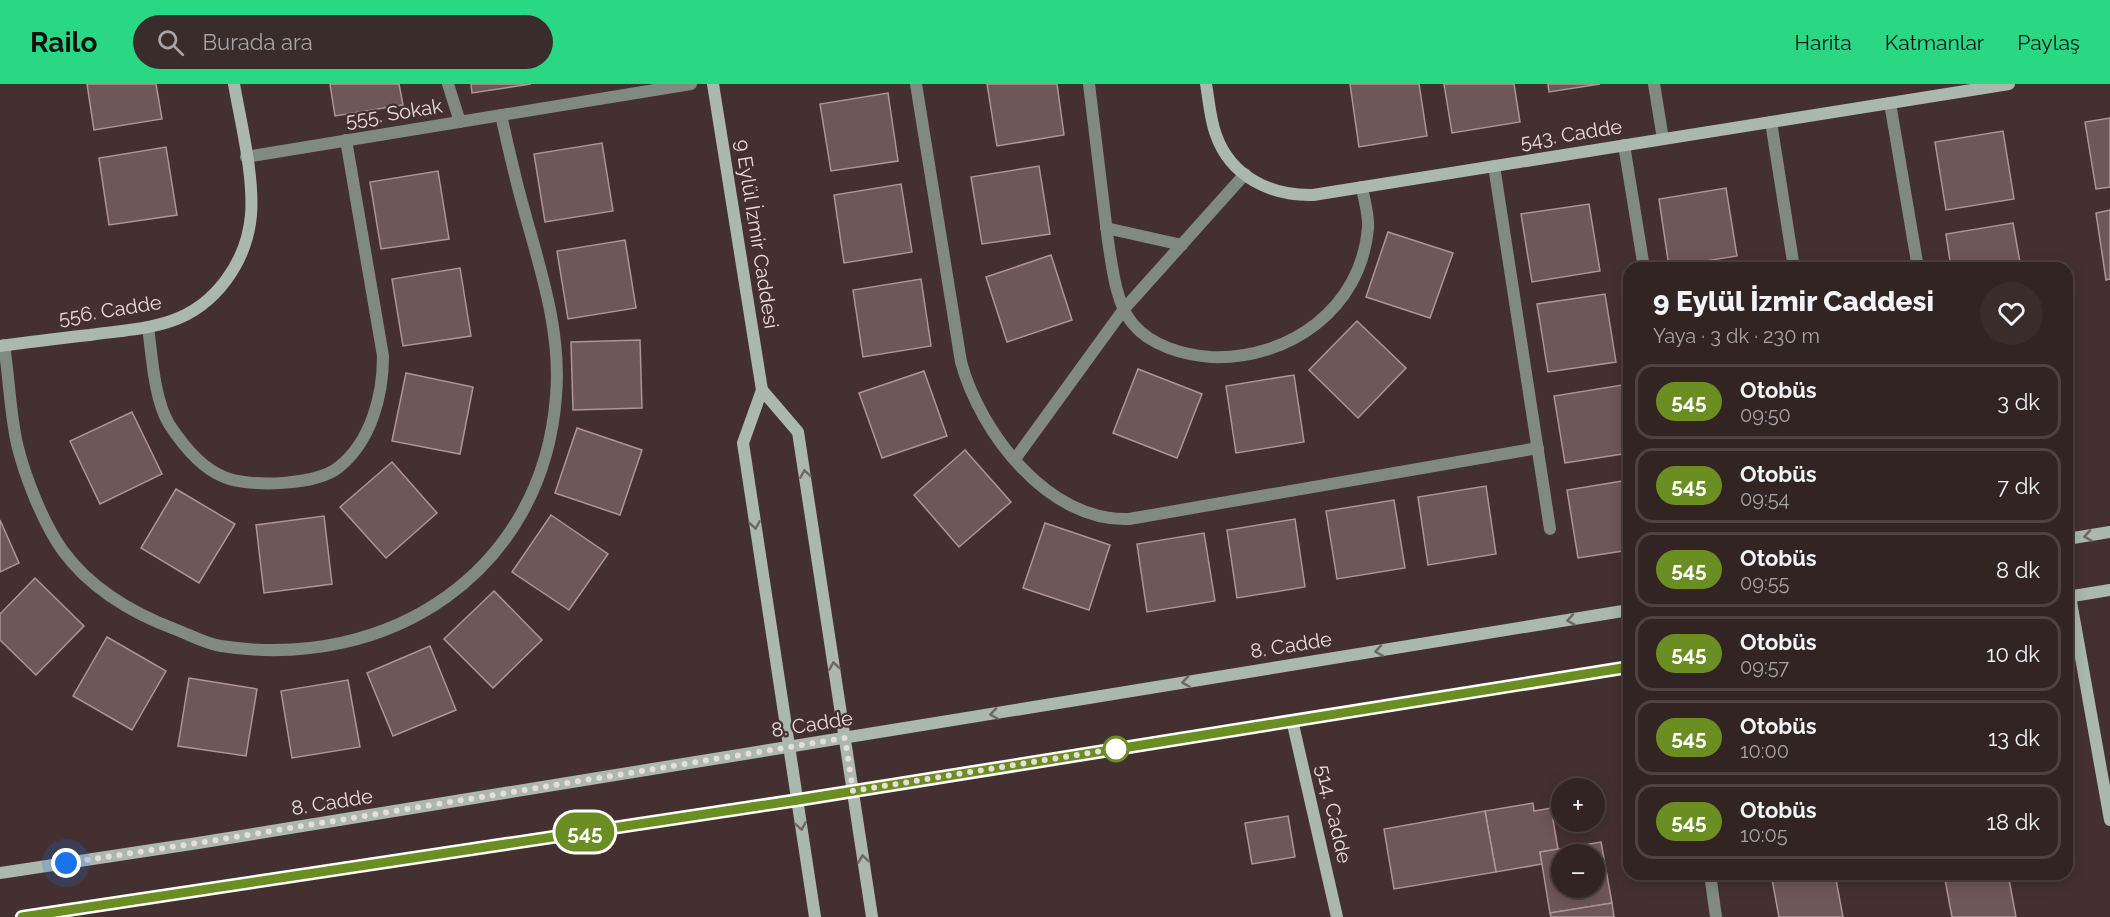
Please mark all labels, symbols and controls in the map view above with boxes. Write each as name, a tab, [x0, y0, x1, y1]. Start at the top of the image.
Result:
search box	[133, 15, 553, 69]
text: Railo	[30, 26, 97, 59]
icon: search	[154, 26, 187, 59]
text: Burada ara	[202, 29, 313, 55]
text: Harita	[1795, 30, 1852, 55]
text: Katmanlar	[1885, 30, 1984, 55]
text: Paylaş	[2017, 30, 2080, 55]
street label: 555. Sokak	[344, 93, 445, 132]
street label: 543. Cadde	[1518, 114, 1624, 154]
street label: 9 Eylül İzmir Caddesi	[730, 138, 785, 330]
button: heart	[1980, 282, 2043, 345]
text: 9 Eylül İzmir Caddesi	[1653, 285, 1934, 318]
street label: 556. Cadde	[57, 290, 163, 330]
text: Yaya · 3 dk · 230 m	[1653, 324, 1820, 348]
text: Otobüs	[1740, 377, 1817, 403]
text: 545	[1671, 389, 1707, 414]
text: 3 dk	[1997, 389, 2040, 415]
text: 09:50	[1740, 403, 1791, 427]
text: Otobüs	[1740, 461, 1817, 487]
one-way arrow	[799, 469, 811, 478]
text: 545	[1671, 473, 1707, 498]
text: 7 dk	[1997, 473, 2040, 499]
text: 09:54	[1740, 487, 1790, 511]
one-way arrow	[749, 520, 761, 530]
one-way arrow	[2084, 529, 2093, 541]
text: Otobüs	[1740, 545, 1817, 571]
text: 545	[1671, 557, 1707, 582]
text: 8 dk	[1996, 557, 2040, 583]
text: 09:55	[1740, 571, 1790, 595]
one-way arrow	[1567, 613, 1576, 625]
street label: 8. Cadde	[1249, 627, 1334, 663]
text: Otobüs	[1740, 629, 1817, 655]
text: 545	[1671, 641, 1707, 666]
text: 10 dk	[1986, 641, 2040, 667]
one-way arrow	[1374, 644, 1384, 657]
text: 09:57	[1740, 655, 1789, 679]
one-way arrow	[828, 662, 841, 672]
one-way arrow	[1182, 676, 1191, 688]
street label: 8. Cadde	[770, 706, 855, 742]
one-way arrow	[989, 707, 998, 719]
text: Otobüs	[1740, 713, 1817, 739]
text: 545	[1671, 725, 1707, 750]
text: 13 dk	[1988, 725, 2040, 751]
unlabelled marker	[1103, 736, 1129, 762]
text: 10:00	[1740, 739, 1789, 763]
street label: 514. Cadde	[1311, 762, 1357, 866]
map controls	[1551, 778, 1605, 898]
button: +	[1551, 778, 1605, 832]
street label: 8. Cadde	[290, 784, 375, 820]
text: Otobüs	[1740, 797, 1817, 823]
text: 545	[1671, 809, 1707, 834]
text: 18 dk	[1987, 809, 2040, 835]
line badge: 545	[550, 812, 620, 852]
text: 545	[567, 820, 603, 845]
one-way arrow	[795, 821, 807, 831]
text: 10:05	[1740, 823, 1788, 847]
button: −	[1551, 844, 1605, 898]
your location	[51, 848, 81, 878]
one-way arrow	[857, 855, 870, 865]

